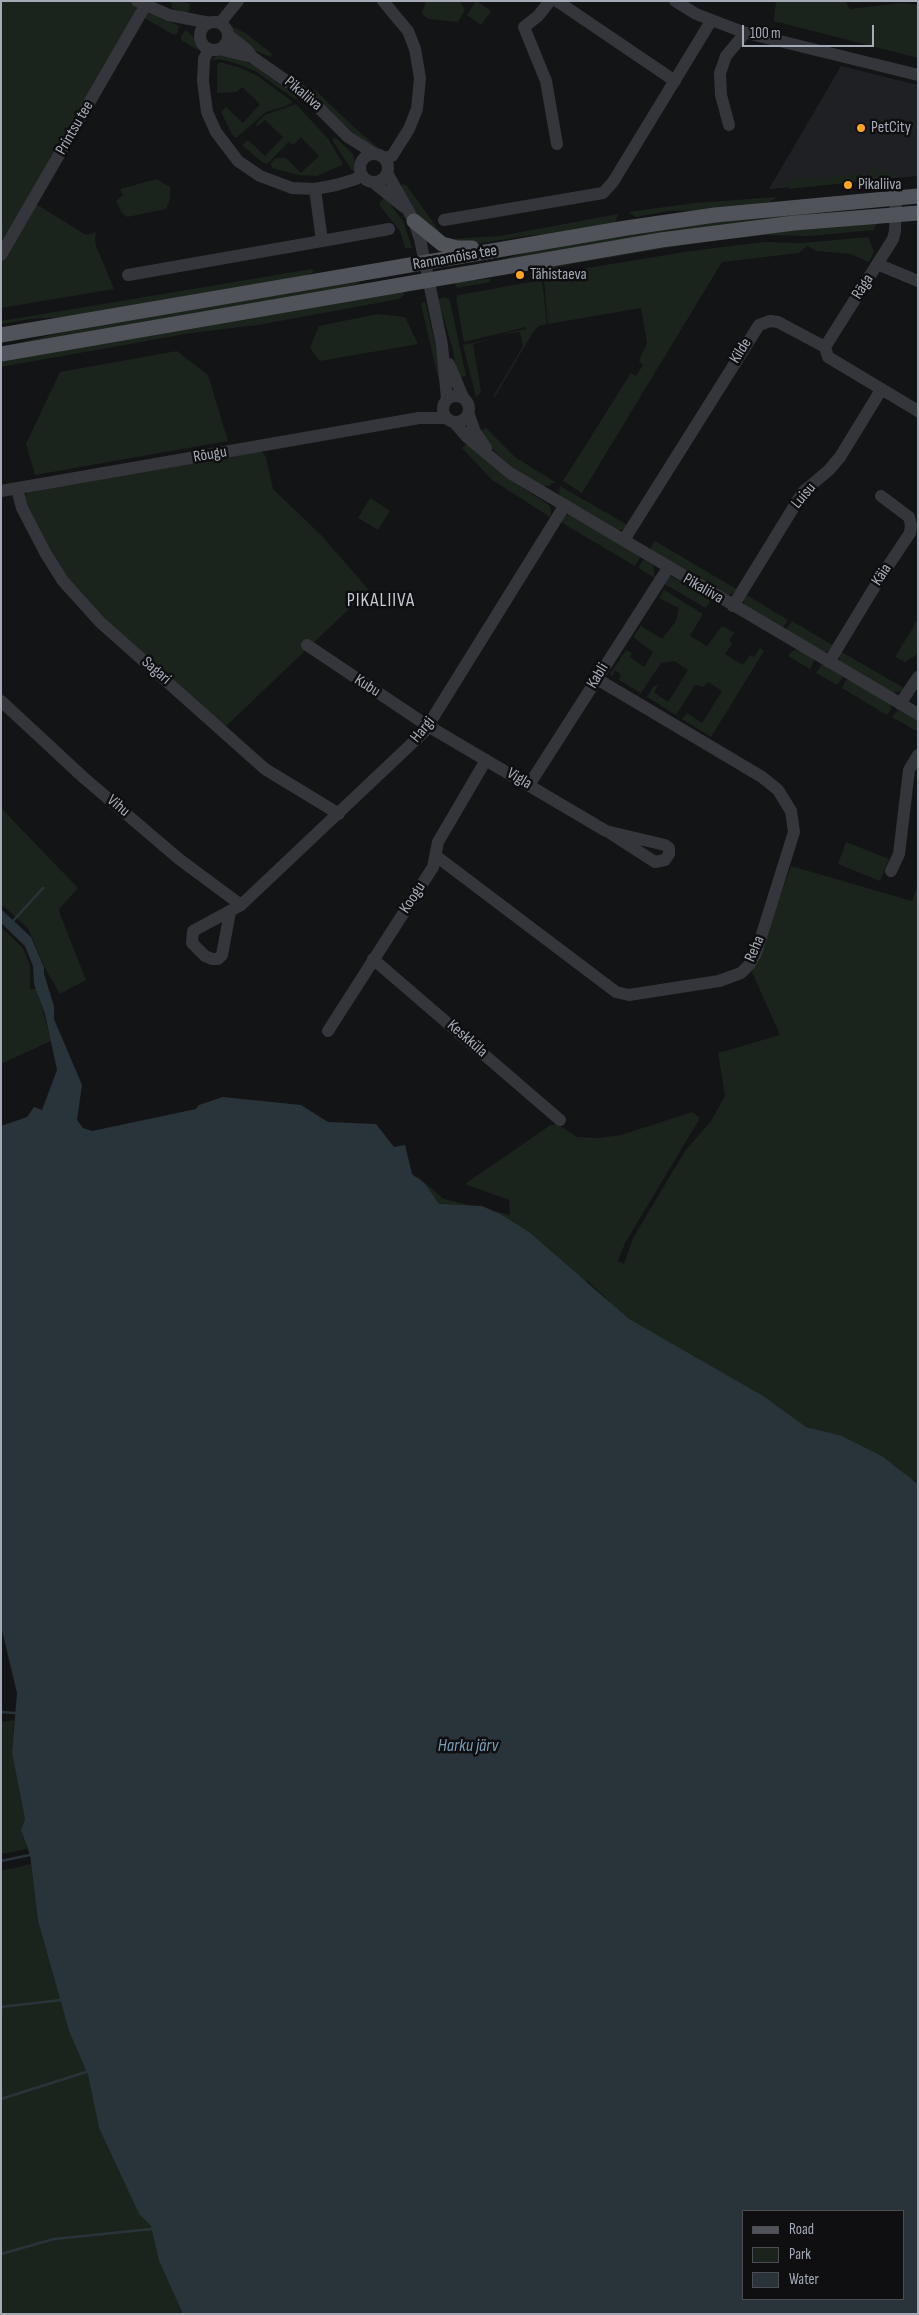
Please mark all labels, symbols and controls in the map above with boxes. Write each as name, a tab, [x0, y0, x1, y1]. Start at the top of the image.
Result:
scale bar	[744, 15, 876, 47]
text: 100 m	[750, 24, 781, 43]
street label: Pikaliiva	[280, 73, 326, 115]
street label: Printsu tee	[52, 98, 98, 158]
place label: PetCity	[871, 118, 911, 138]
marker: PetCity	[855, 122, 867, 134]
place label: Pikaliiva	[858, 175, 901, 195]
marker: Pikaliiva	[842, 179, 854, 191]
street label: Rannamõisa tee	[411, 241, 499, 275]
place label: Tähistaeva	[530, 265, 587, 285]
marker: Tähistaeva	[514, 269, 526, 281]
street label: Räga	[848, 271, 878, 303]
street label: Kilde	[726, 335, 756, 367]
street label: Rõugu	[192, 443, 228, 467]
street label: Luisu	[788, 479, 820, 513]
street label: Käia	[868, 560, 896, 590]
street label: Pikaliiva	[679, 570, 727, 608]
district label: PIKALIIVA	[346, 590, 416, 612]
street label: Sagari	[137, 653, 175, 689]
street label: Kabli	[583, 660, 613, 692]
street label: Kubu	[350, 671, 384, 701]
street label: Hargi	[407, 713, 439, 747]
street label: Vigla	[503, 764, 535, 794]
street label: Vihu	[103, 791, 133, 821]
street label: Koogu	[396, 879, 430, 917]
street label: Reha	[741, 933, 769, 965]
street label: Keskküla	[443, 1016, 491, 1062]
water label: Harku järv	[438, 1735, 498, 1757]
legend	[742, 2210, 904, 2300]
text: Road	[789, 2220, 814, 2239]
text: Park	[789, 2245, 811, 2264]
text: Water	[789, 2270, 819, 2289]

